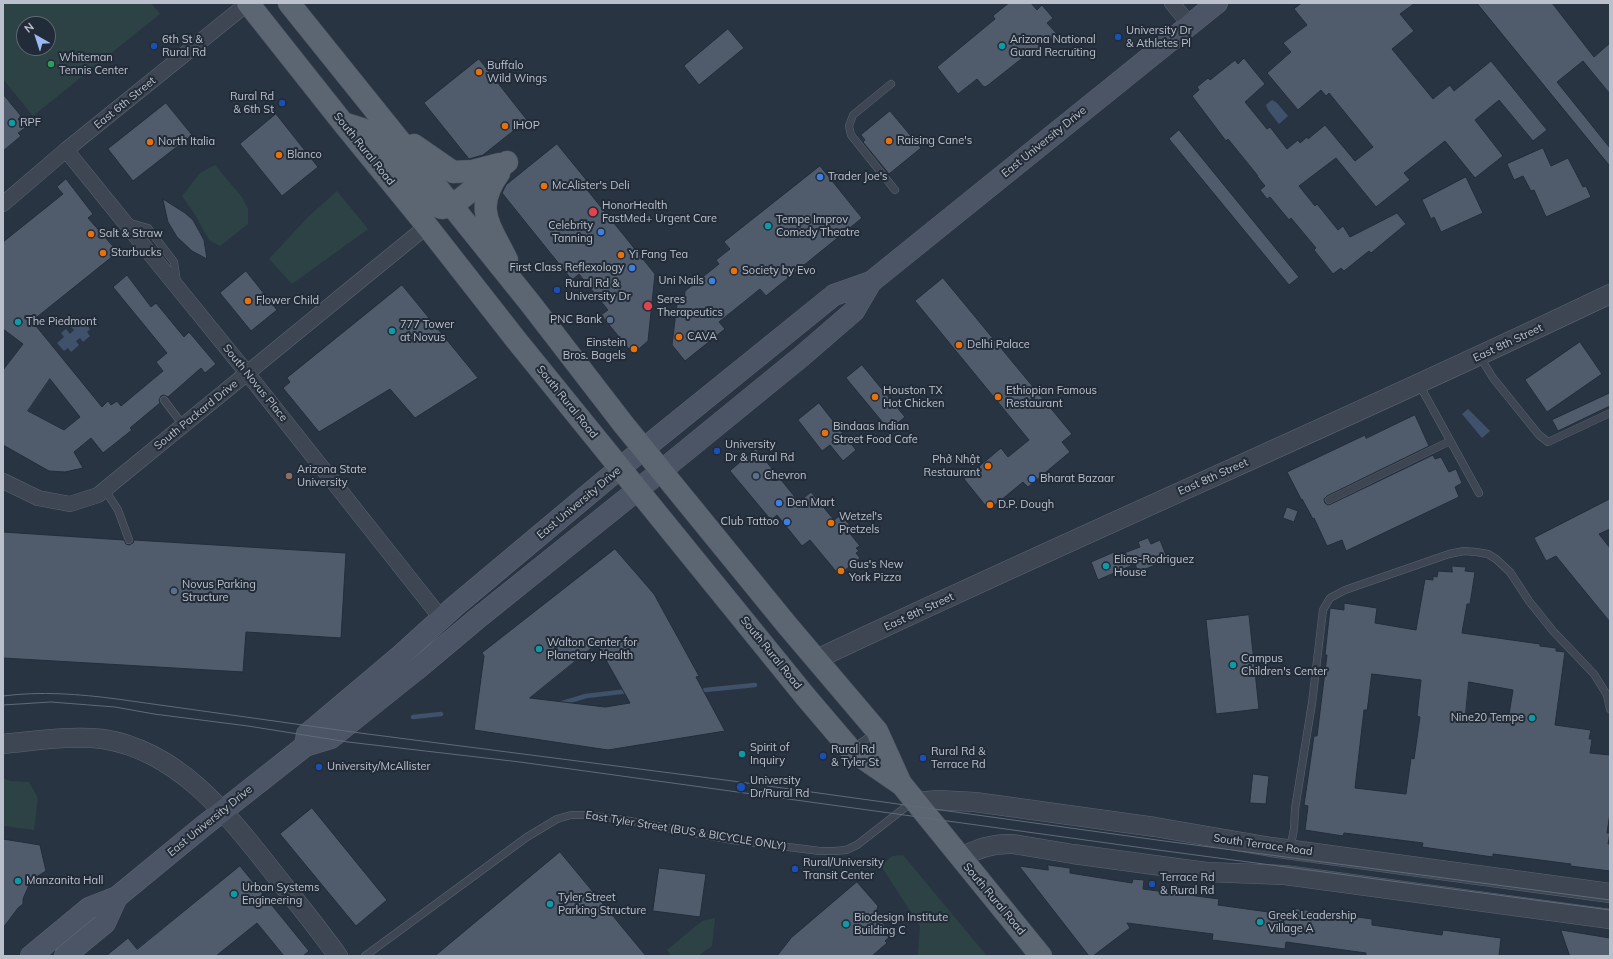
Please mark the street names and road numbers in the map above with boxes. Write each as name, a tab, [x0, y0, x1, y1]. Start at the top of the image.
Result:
street label: East 6th Street	[92, 74, 158, 132]
street label: East University Drive	[999, 104, 1089, 180]
street label: South Rural Road	[331, 110, 397, 188]
street label: East 8th Street	[1471, 321, 1545, 365]
street label: South Novus Place	[220, 342, 290, 424]
street label: South Rural Road	[534, 363, 600, 441]
street label: South Packard Drive	[152, 377, 240, 453]
street label: East 8th Street	[1176, 456, 1250, 498]
street label: East University Drive	[534, 464, 624, 542]
street label: East 8th Street	[882, 590, 956, 634]
street label: South Rural Road	[738, 614, 804, 692]
street label: East University Drive	[165, 783, 255, 859]
street label: East Tyler Street (BUS & BICYCLE ONLY)	[585, 809, 787, 853]
street label: South Terrace Road	[1213, 831, 1313, 859]
street label: South Rural Road	[960, 860, 1028, 938]

